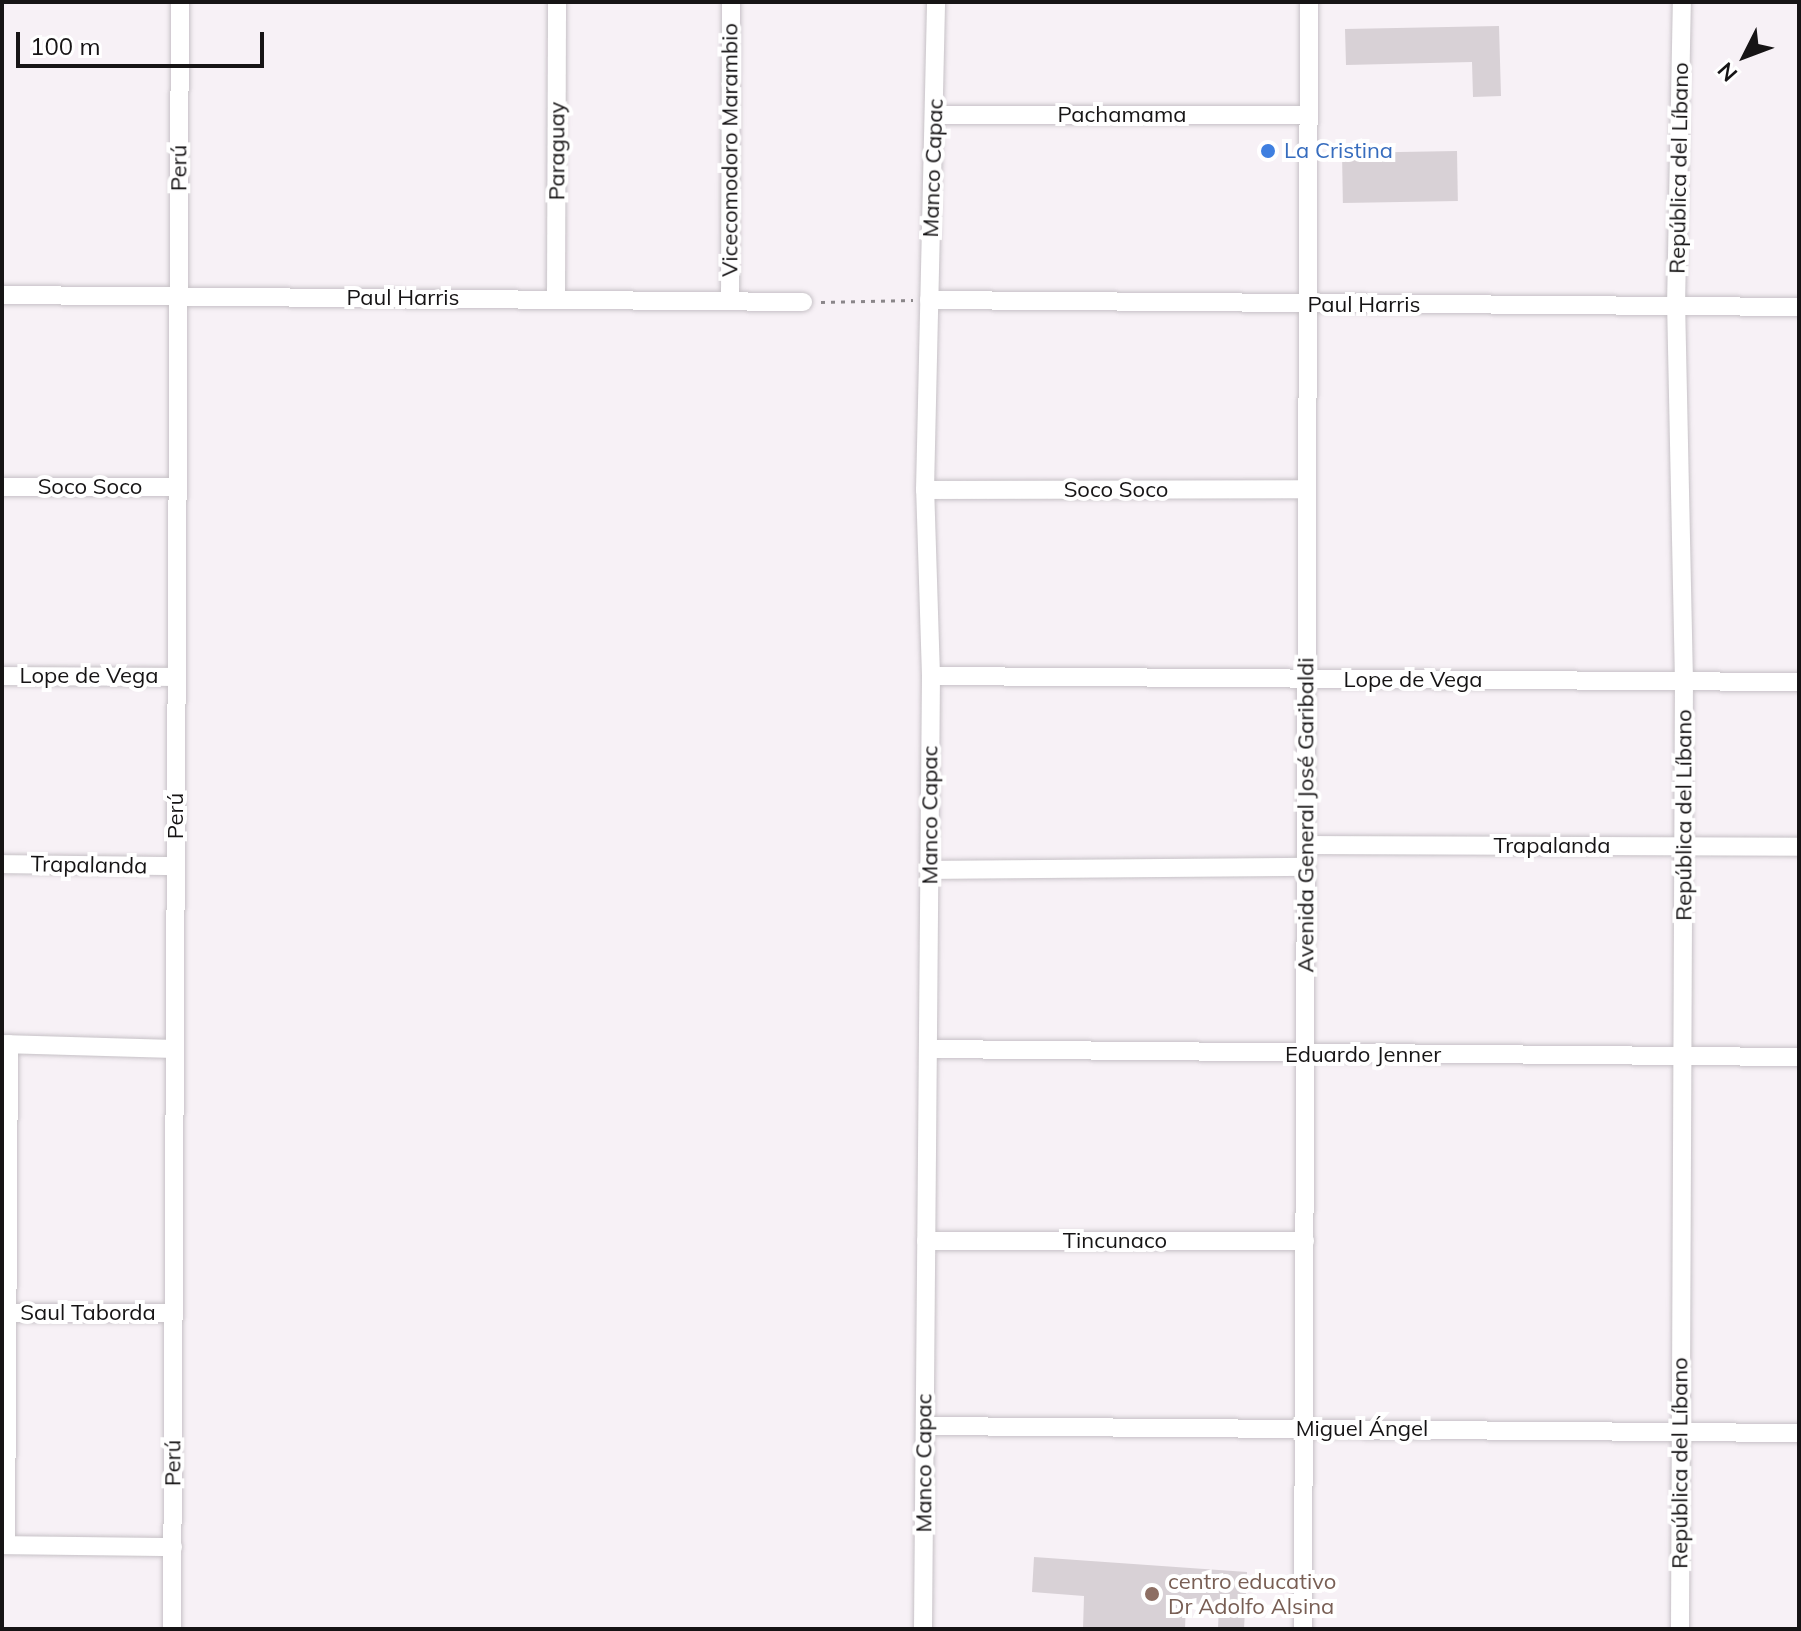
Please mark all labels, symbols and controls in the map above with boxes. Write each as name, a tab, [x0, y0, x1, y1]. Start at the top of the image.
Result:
scale bar	[20, 16, 268, 66]
north arrow	[1705, 16, 1785, 96]
street label: Vicecomodoro Marambio	[717, 23, 743, 277]
text: 100 m	[30, 31, 101, 61]
text: N	[1711, 57, 1743, 88]
street label: República del Líbano	[1664, 62, 1694, 274]
street label: Manco Capac	[917, 98, 949, 238]
street label: Paraguay	[544, 102, 570, 200]
street label: Pachamama	[1057, 102, 1187, 128]
place label: La Cristina	[1284, 138, 1393, 164]
marker: La Cristina	[1259, 142, 1277, 160]
street label: Perú	[166, 145, 192, 191]
street label: Paul Harris	[347, 285, 459, 311]
street label: Paul Harris	[1308, 292, 1420, 318]
street label: Soco Soco	[38, 474, 142, 500]
street label: Soco Soco	[1064, 477, 1168, 503]
street label: Avenida General José Garibaldi	[1293, 657, 1319, 973]
street label: Lope de Vega	[20, 663, 158, 689]
street label: Lope de Vega	[1344, 667, 1482, 693]
street label: República del Líbano	[1671, 709, 1697, 921]
street label: Manco Capac	[917, 745, 943, 885]
street label: Perú	[163, 793, 189, 839]
street label: Trapalanda	[1494, 833, 1610, 859]
street label: Trapalanda	[30, 851, 148, 879]
street label: Eduardo Jenner	[1285, 1042, 1441, 1068]
street label: Tincunaco	[1063, 1228, 1167, 1254]
street label: Saul Taborda	[20, 1300, 156, 1326]
street label: República del Líbano	[1667, 1357, 1693, 1569]
street label: Manco Capac	[911, 1393, 937, 1533]
street label: Miguel Ángel	[1296, 1416, 1428, 1442]
street label: Perú	[160, 1440, 186, 1486]
place label: centro educativo Dr Adolfo Alsina	[1168, 1568, 1336, 1620]
marker: centro educativo Dr Adolfo Alsina	[1143, 1585, 1161, 1603]

